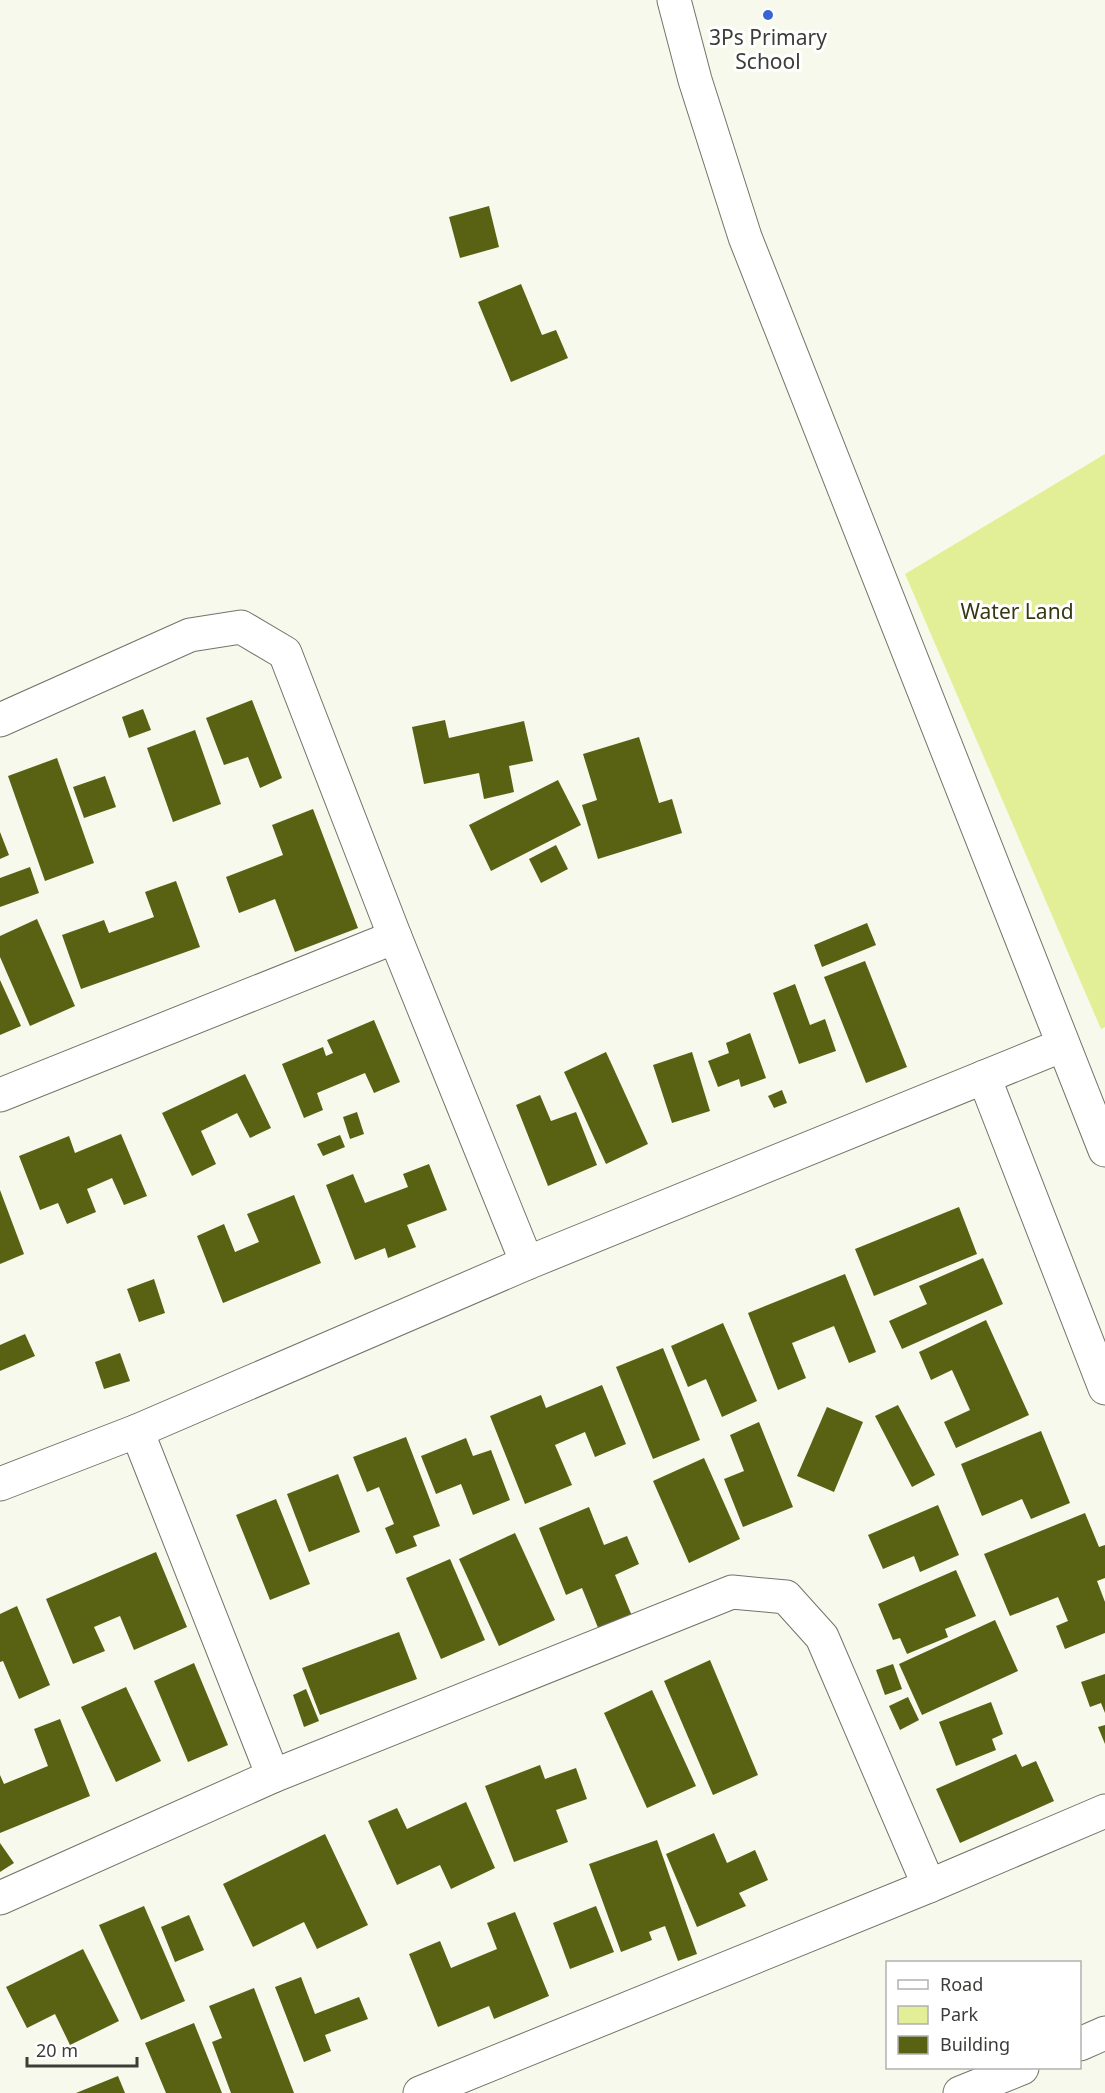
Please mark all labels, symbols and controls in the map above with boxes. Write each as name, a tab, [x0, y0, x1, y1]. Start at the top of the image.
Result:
marker: 3Ps Primary School	[761, 8, 775, 22]
place label: 3Ps Primary School	[709, 23, 827, 75]
park label: Water Land	[960, 597, 1074, 625]
legend	[886, 1961, 1081, 2069]
text: Road	[940, 1972, 983, 1996]
text: Park	[940, 2002, 978, 2026]
scale bar	[27, 2030, 136, 2068]
text: Building	[940, 2032, 1010, 2056]
text: 20 m	[36, 2038, 78, 2062]

